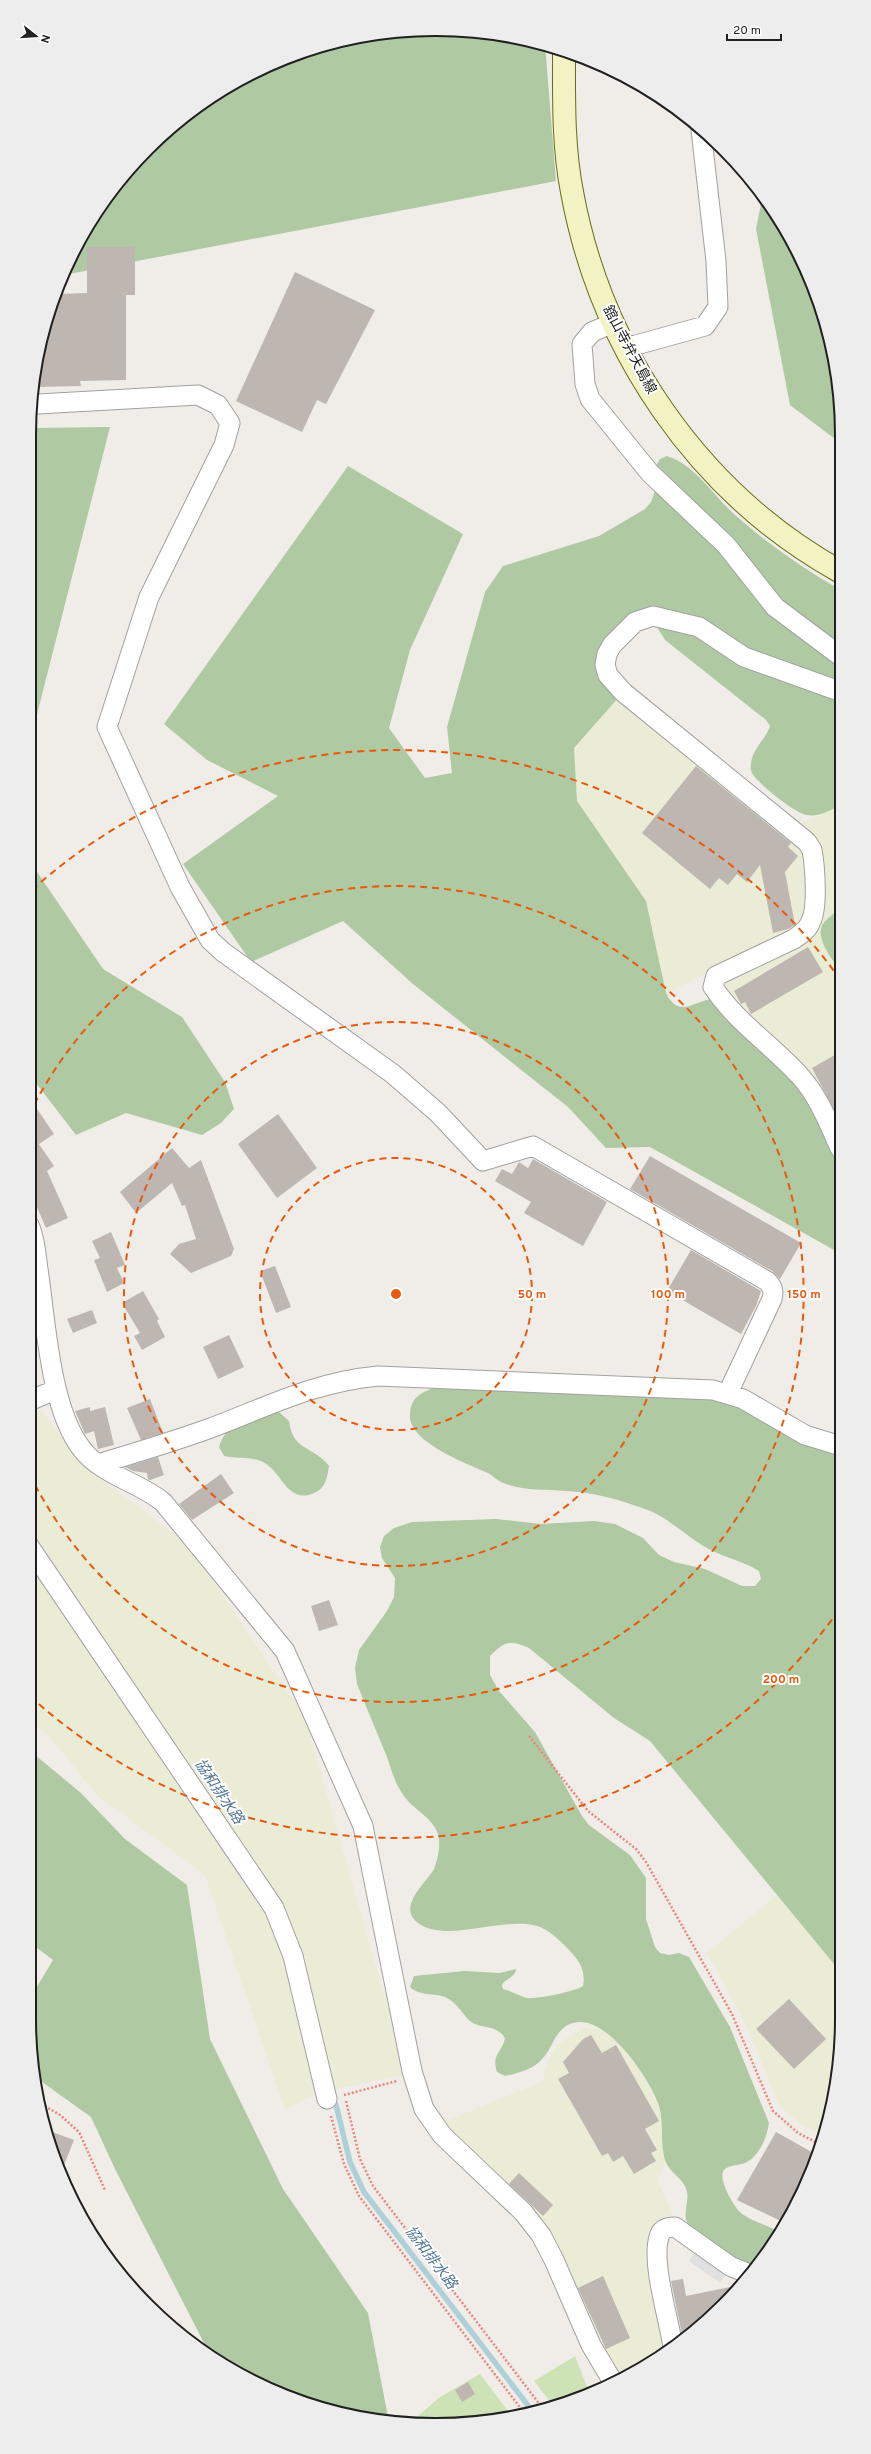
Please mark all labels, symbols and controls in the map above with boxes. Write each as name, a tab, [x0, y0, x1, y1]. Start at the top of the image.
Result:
north arrow	[16, 16, 56, 56]
scale bar	[727, 16, 781, 42]
text: 20 m	[733, 23, 761, 39]
text: N	[37, 33, 52, 44]
street label: 舘山寺弁天島線	[598, 302, 660, 397]
centre of rings	[389, 1287, 403, 1301]
text: 50 m	[518, 1287, 546, 1303]
text: 100 m	[651, 1287, 685, 1303]
text: 150 m	[787, 1287, 821, 1303]
text: 200 m	[763, 1672, 799, 1688]
water label: 協和排水路	[189, 1756, 248, 1830]
water label: 協和排水路	[400, 2222, 461, 2295]

